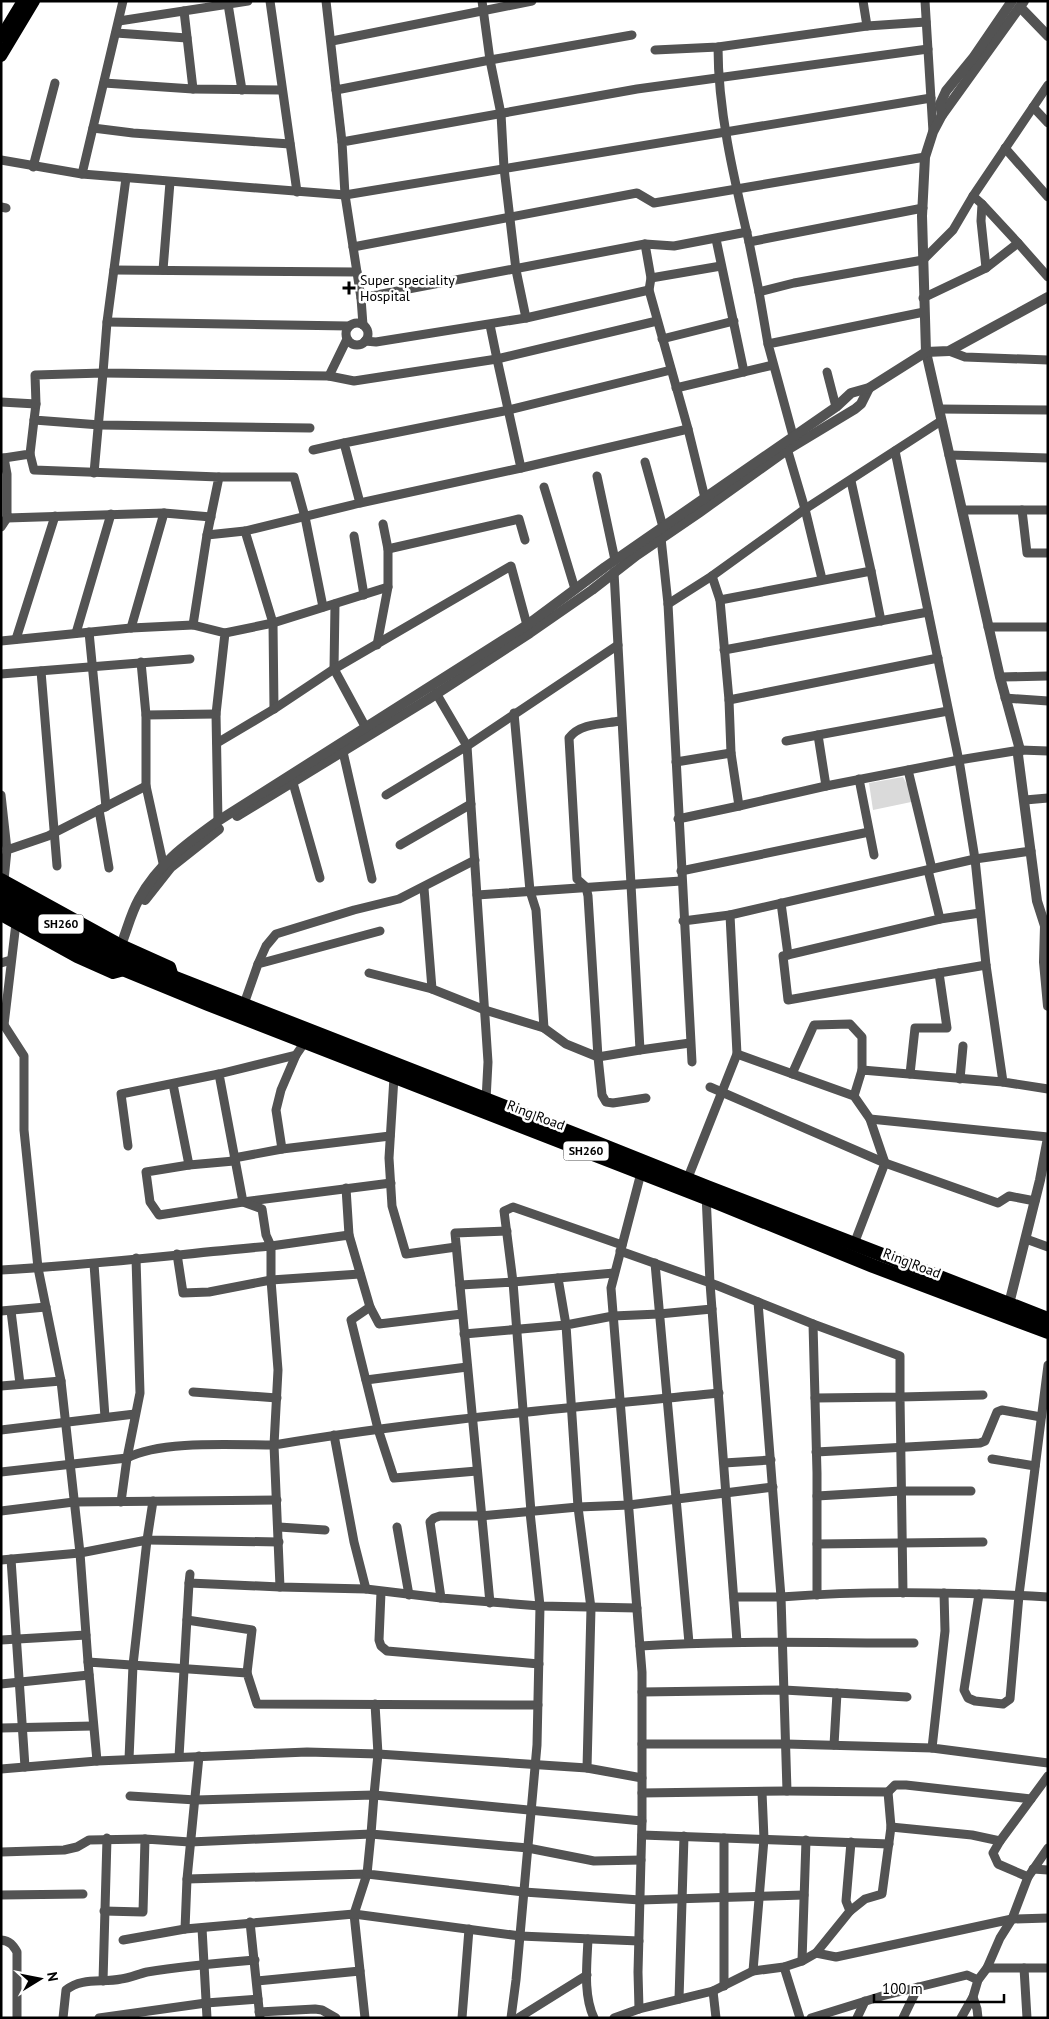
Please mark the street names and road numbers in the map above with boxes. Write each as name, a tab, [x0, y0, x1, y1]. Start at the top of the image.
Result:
road number: SH260	[38, 914, 84, 934]
street label: Ring Road	[504, 1096, 568, 1134]
road number: SH260	[564, 1142, 608, 1160]
street label: Ring Road	[880, 1244, 944, 1282]

